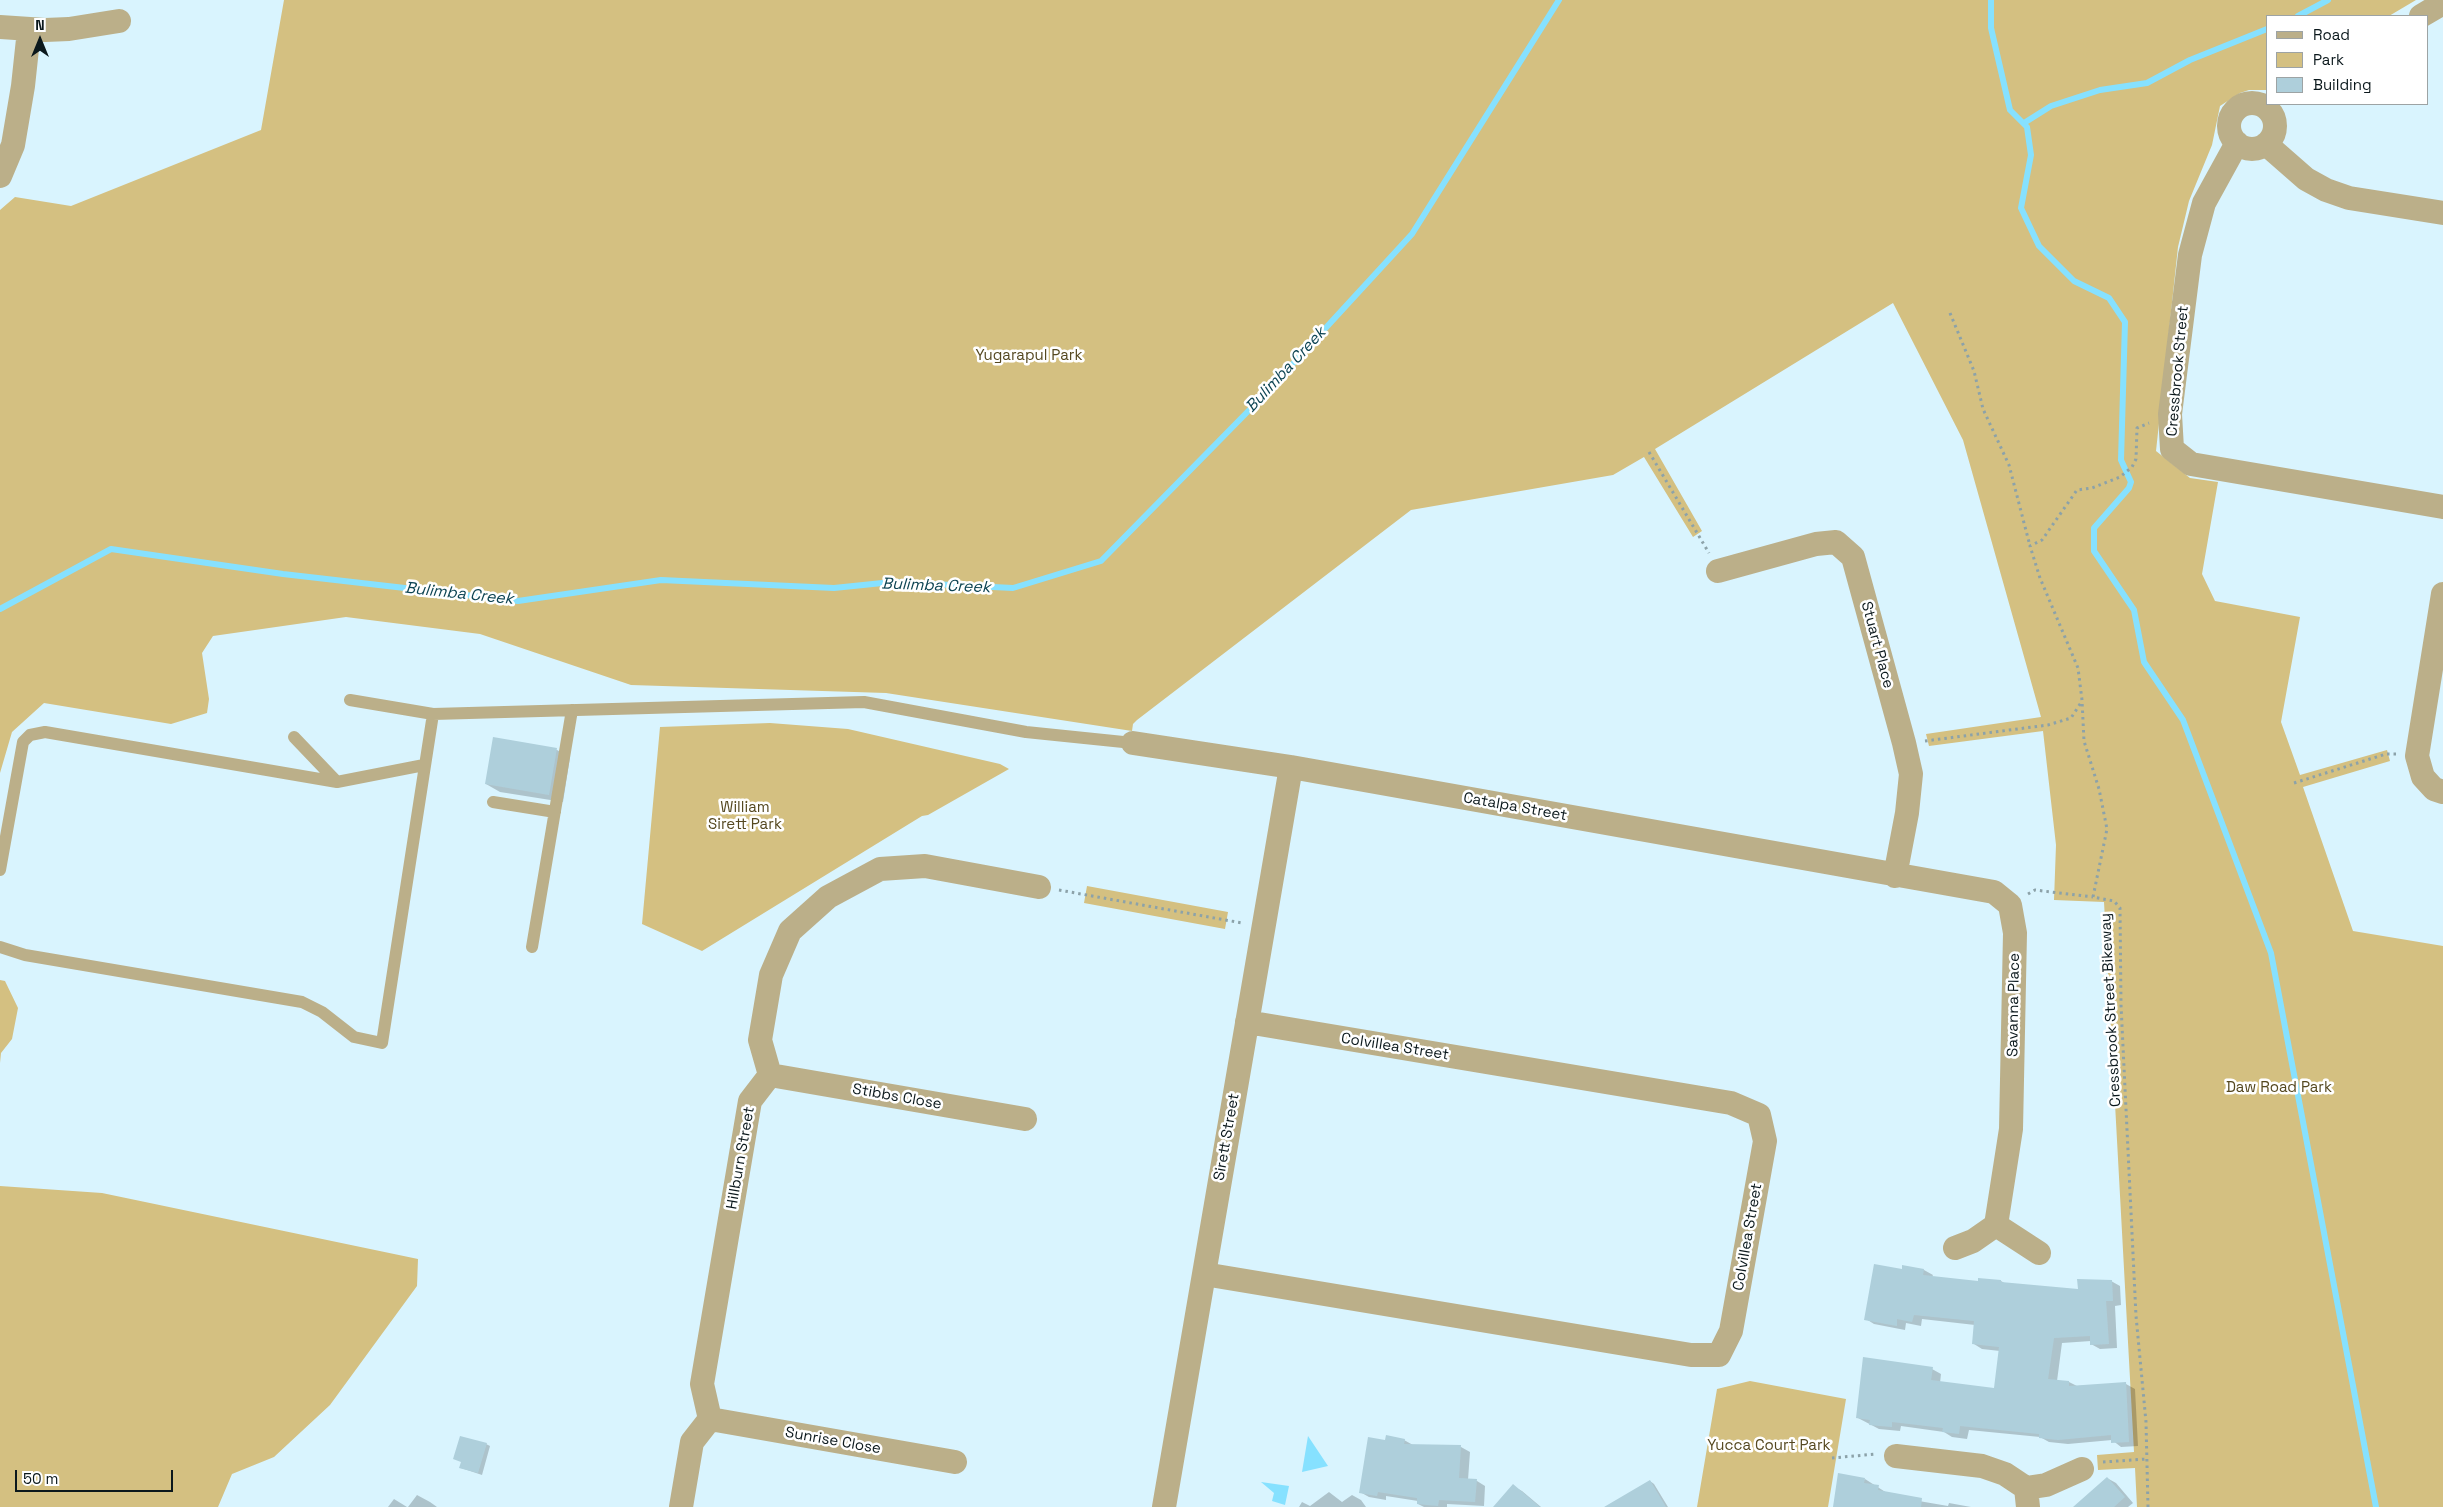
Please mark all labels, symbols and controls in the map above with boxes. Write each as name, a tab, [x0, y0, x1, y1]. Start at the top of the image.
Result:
north arrow	[15, 15, 65, 65]
legend	[2266, 15, 2428, 105]
text: N	[35, 16, 45, 34]
text: Road	[2313, 25, 2350, 44]
text: Park	[2313, 50, 2344, 69]
text: Building	[2313, 75, 2372, 94]
street label: Cressbrook Street	[2163, 305, 2193, 437]
water label: Bulimba Creek	[1242, 324, 1330, 416]
park label: Yugarapul Park	[975, 347, 1083, 365]
water label: Bulimba Creek	[881, 575, 991, 597]
water label: Bulimba Creek	[404, 579, 514, 609]
street label: Stuart Place	[1857, 600, 1897, 690]
street label: Catalpa Street	[1462, 789, 1568, 825]
park label: William Sirett Park	[708, 799, 782, 834]
street label: Cressbrook Street Bikeway	[2097, 912, 2125, 1108]
street label: Savanna Place	[2004, 953, 2024, 1057]
street label: Colvillea Street	[1340, 1030, 1450, 1064]
park label: Daw Road Park	[2226, 1079, 2332, 1097]
street label: Stibbs Close	[851, 1080, 943, 1114]
street label: Sirett Street	[1210, 1092, 1244, 1182]
street label: Hillburn Street	[723, 1105, 759, 1211]
street label: Colvillea Street	[1730, 1182, 1766, 1292]
street label: Sunrise Close	[784, 1424, 882, 1458]
park label: Yucca Court Park	[1707, 1437, 1831, 1455]
scale bar	[18, 1460, 175, 1492]
text: 50 m	[23, 1469, 58, 1488]

